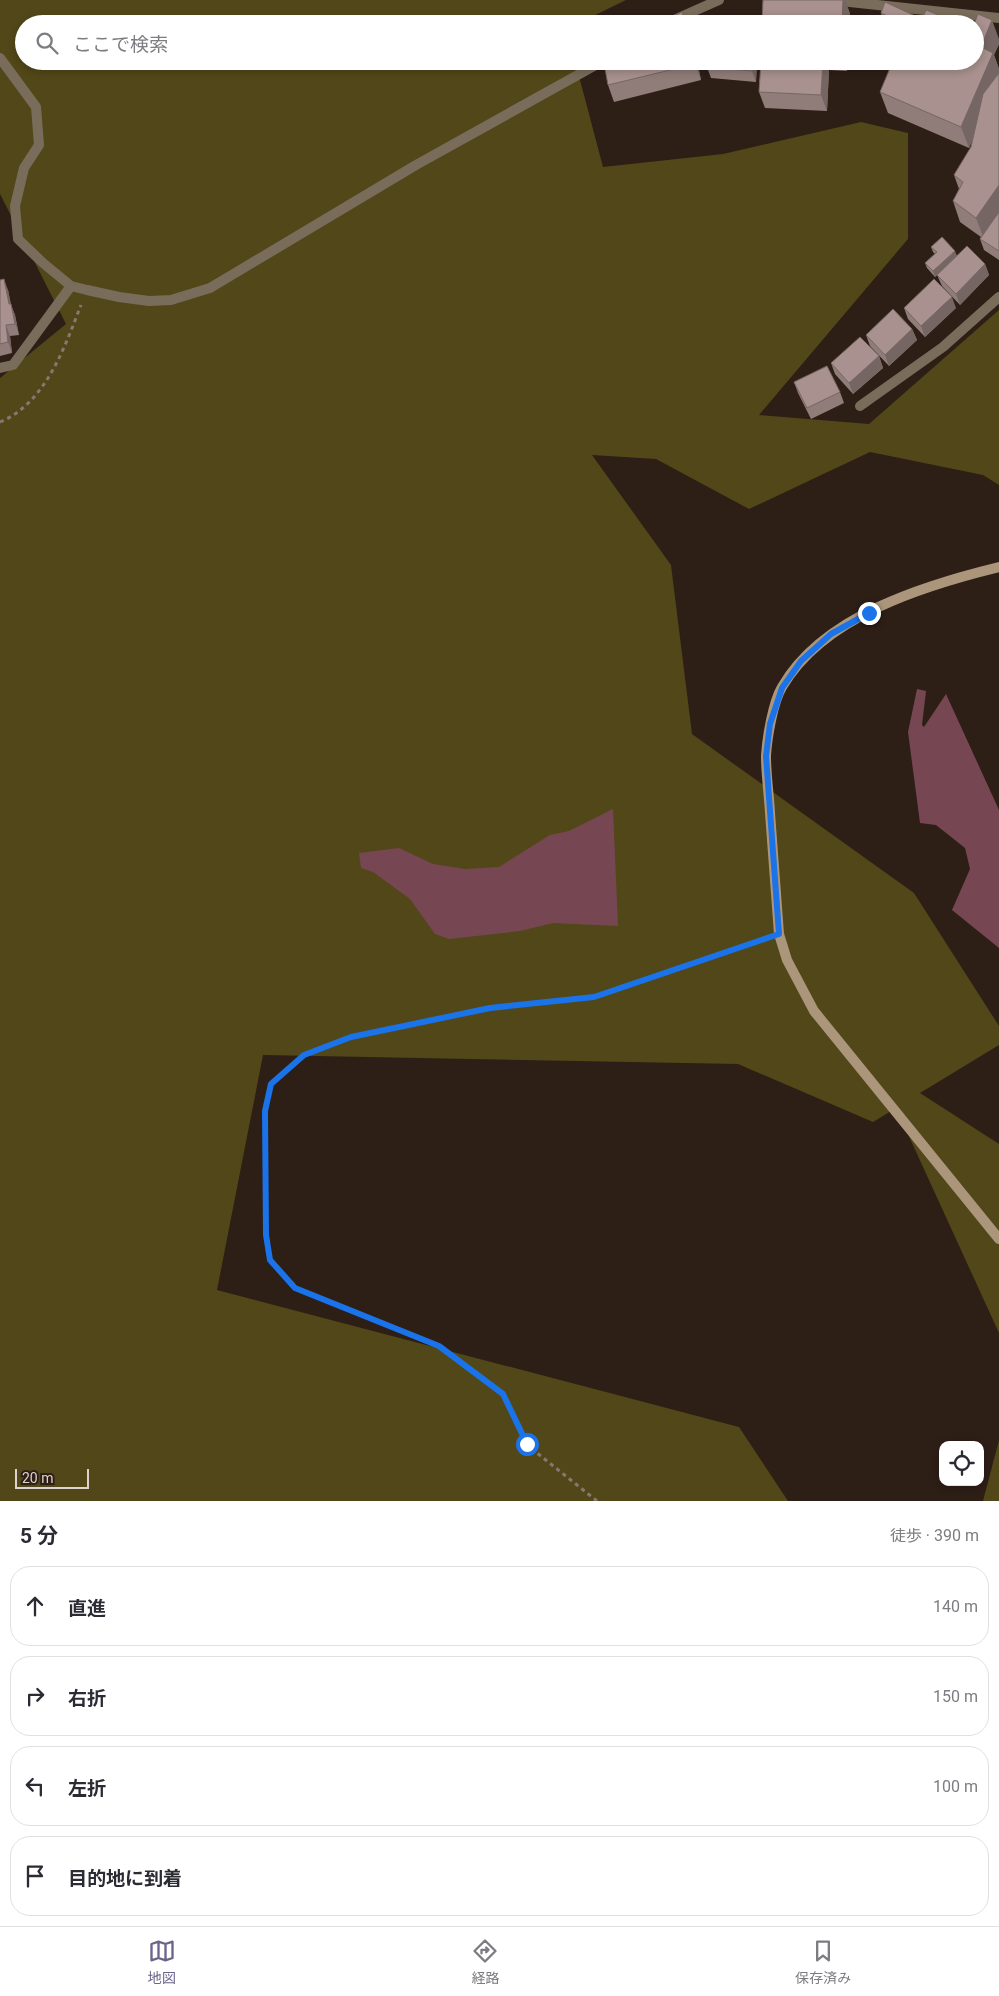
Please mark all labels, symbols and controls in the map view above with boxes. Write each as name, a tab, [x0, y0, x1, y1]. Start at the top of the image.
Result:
search box	[15, 15, 984, 70]
icon: search	[33, 29, 61, 57]
text: ここで検索	[73, 33, 168, 56]
route end	[858, 602, 881, 625]
route start	[516, 1433, 539, 1456]
map controls	[939, 1441, 984, 1486]
button: locate	[939, 1441, 984, 1486]
scale bar	[15, 1466, 89, 1489]
text: 20 m	[22, 1470, 54, 1486]
text: 5 分	[20, 1524, 58, 1548]
text: 徒歩 · 390 m	[890, 1526, 979, 1545]
icon: ahead	[21, 1592, 49, 1620]
text: 直進	[68, 1597, 106, 1620]
text: 140 m	[933, 1597, 978, 1616]
icon: right	[21, 1682, 49, 1710]
text: 右折	[68, 1687, 106, 1710]
text: 150 m	[933, 1687, 978, 1706]
icon: left	[21, 1772, 49, 1800]
text: 左折	[68, 1777, 106, 1800]
text: 100 m	[933, 1777, 978, 1796]
icon: arrive	[21, 1862, 49, 1890]
text: 目的地に到着	[68, 1867, 182, 1890]
tab: 地図	[148, 1937, 176, 1987]
tab: 経路	[471, 1937, 499, 1987]
tab: 保存済み	[795, 1937, 851, 1987]

